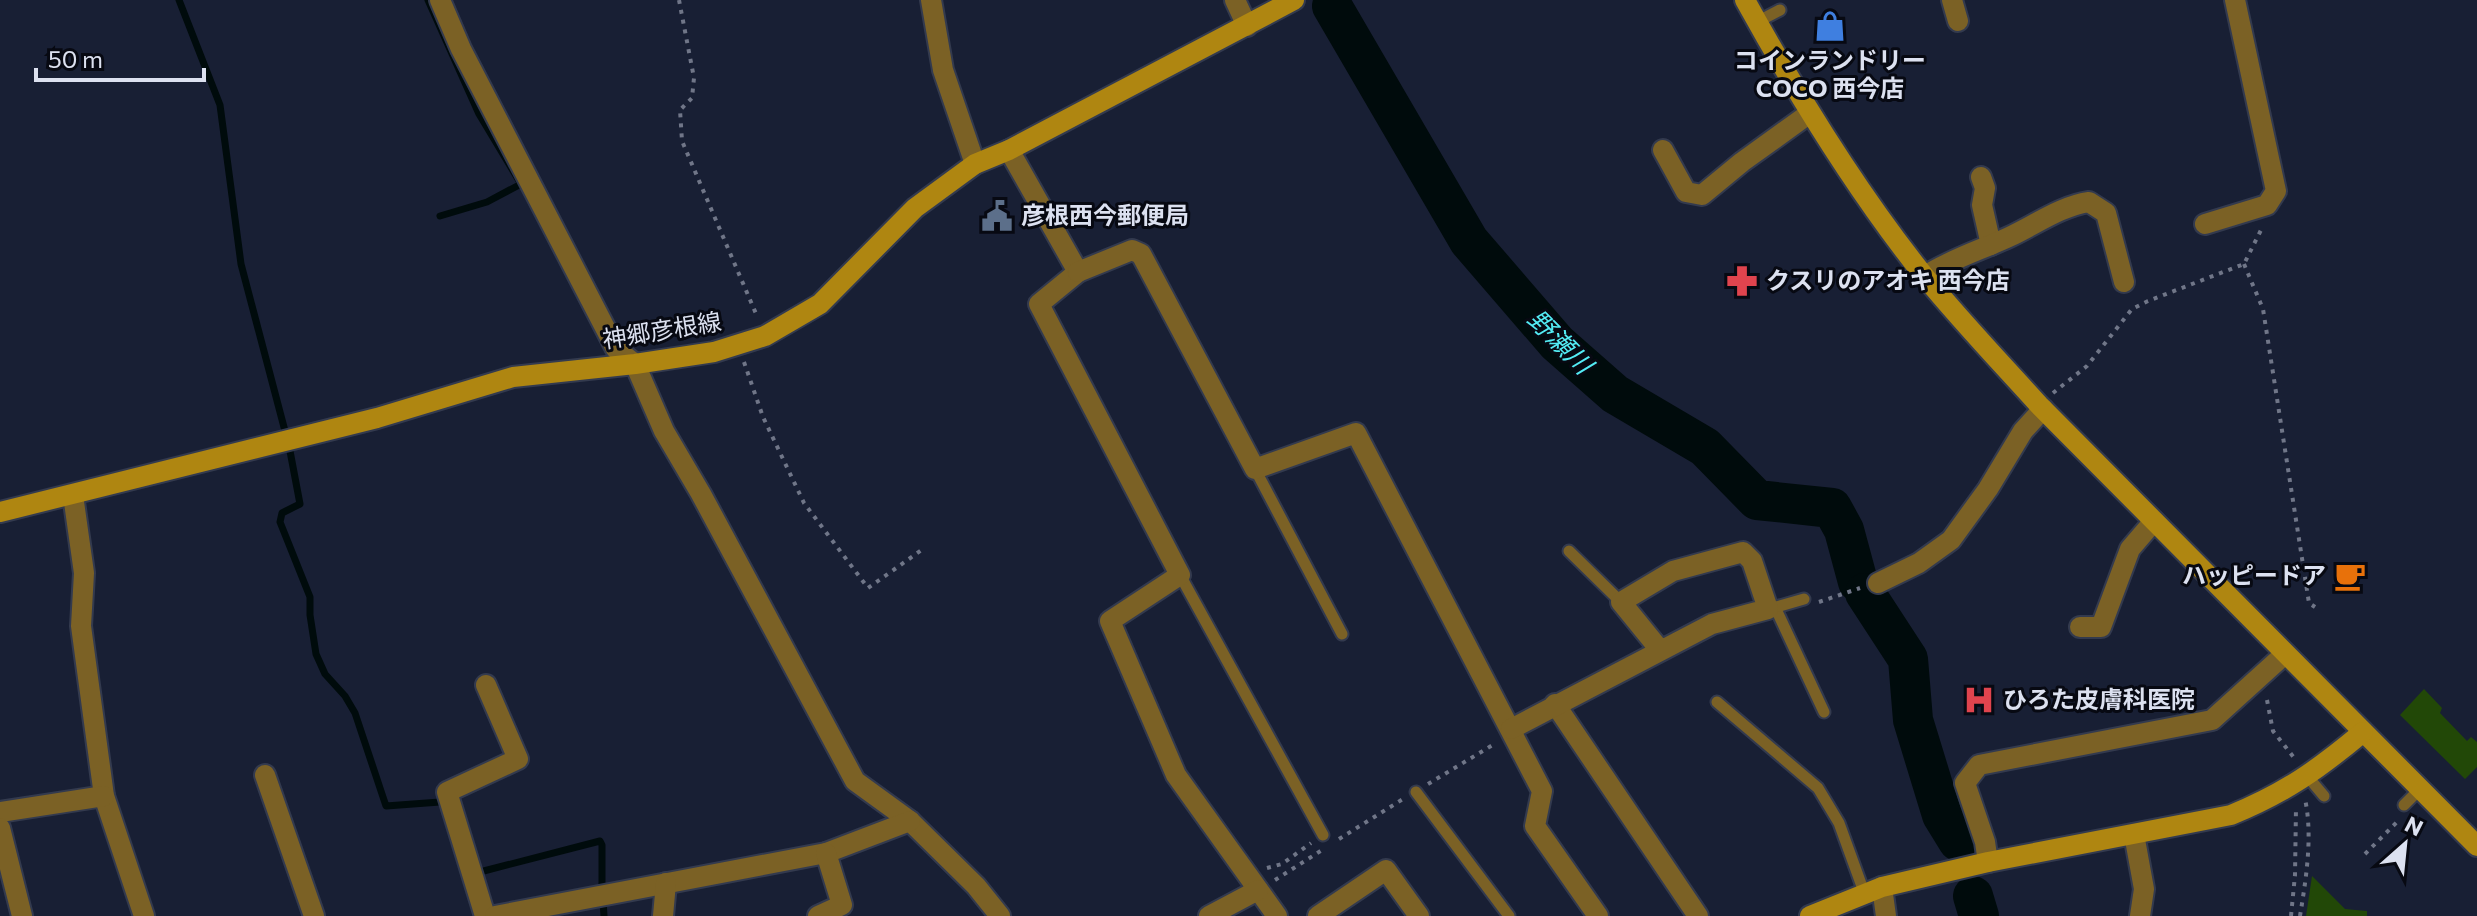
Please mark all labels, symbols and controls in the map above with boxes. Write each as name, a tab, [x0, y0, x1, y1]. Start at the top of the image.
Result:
shop icon: コインランドリー COCO 西今店	[1813, 9, 1847, 43]
scale bar	[36, 32, 204, 82]
text: 50 m	[48, 44, 103, 73]
place label: コインランドリー COCO 西今店	[1734, 45, 1926, 102]
public building icon: 彦根西今郵便局	[980, 199, 1014, 233]
place label: 彦根西今郵便局	[1021, 200, 1189, 229]
pharmacy icon: クスリのアオキ 西今店	[1725, 264, 1759, 298]
place label: クスリのアオキ 西今店	[1766, 265, 2010, 294]
water label: 野瀬川	[1523, 302, 1602, 382]
street label: 神郷彦根線	[600, 306, 723, 353]
cafe icon: ハッピードア	[2333, 559, 2367, 593]
place label: ハッピードア	[2182, 560, 2326, 589]
hospital icon: ひろた皮膚科医院	[1962, 683, 1996, 717]
place label: ひろた皮膚科医院	[2003, 684, 2195, 713]
north arrow	[2365, 804, 2445, 884]
text: N	[2401, 810, 2428, 842]

